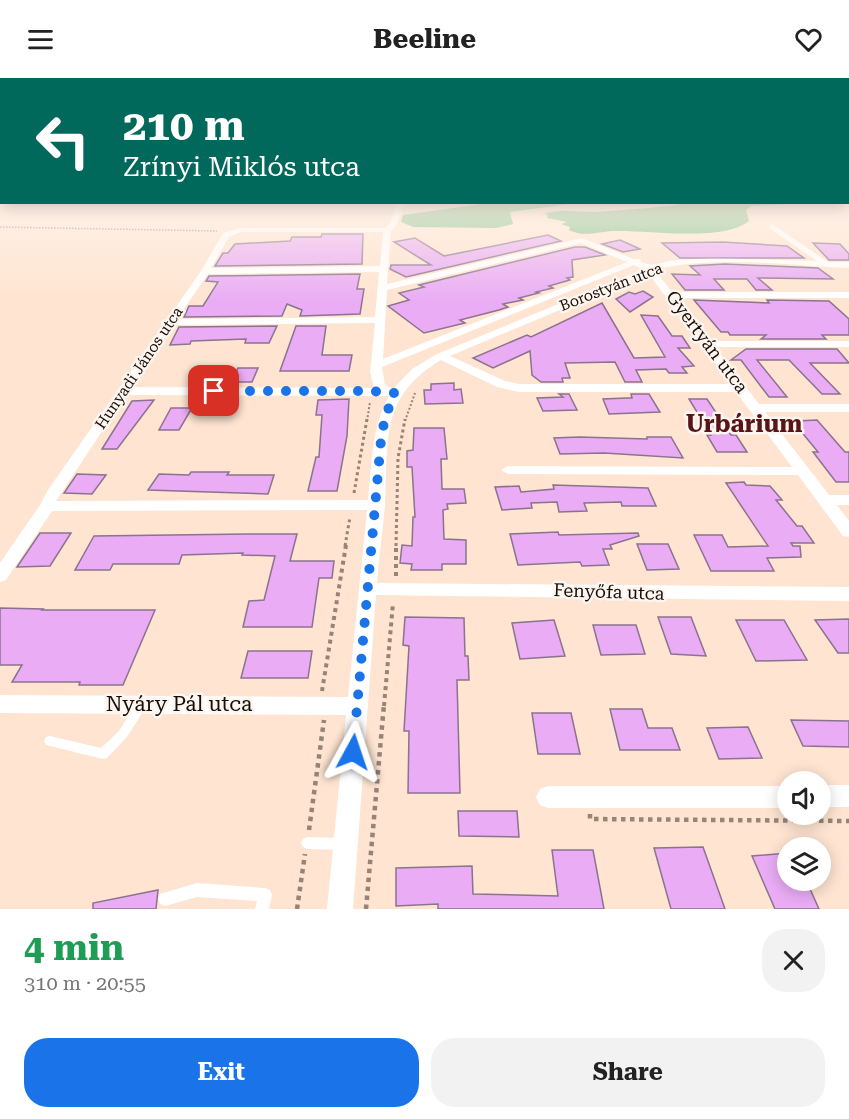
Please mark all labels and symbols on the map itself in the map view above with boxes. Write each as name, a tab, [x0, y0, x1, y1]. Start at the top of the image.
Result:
street label: Borostyán utca	[557, 259, 665, 315]
street label: Gyertyán utca	[662, 286, 753, 397]
street label: Hunyadi János utca	[91, 304, 187, 432]
pin	[188, 365, 239, 416]
district label: Urbárium	[686, 410, 802, 438]
street label: Fenyőfa utca	[553, 579, 665, 604]
street label: Nyáry Pál utca	[106, 692, 253, 716]
position arrow	[321, 720, 385, 784]

